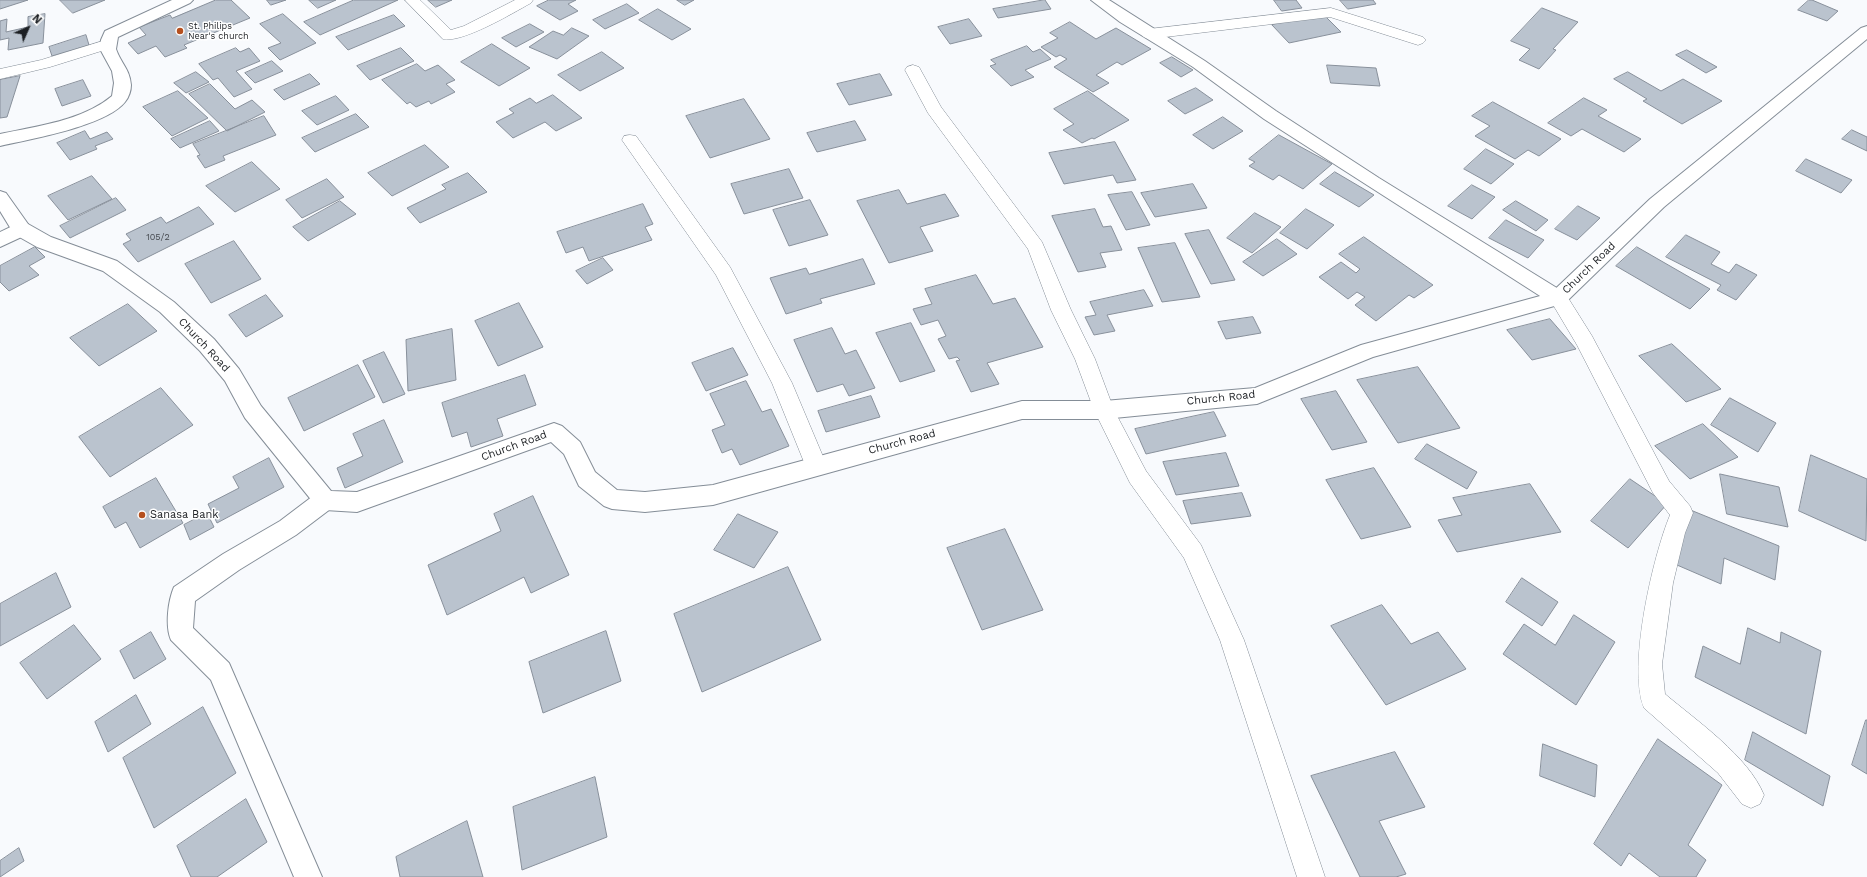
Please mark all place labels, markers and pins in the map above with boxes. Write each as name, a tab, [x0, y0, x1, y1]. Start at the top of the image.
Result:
place label: St. Philips Near's church	[188, 21, 249, 42]
marker: St. Philips Near's church	[175, 26, 185, 36]
place label: Sanasa Bank	[150, 508, 218, 522]
marker: Sanasa Bank	[137, 510, 147, 520]

